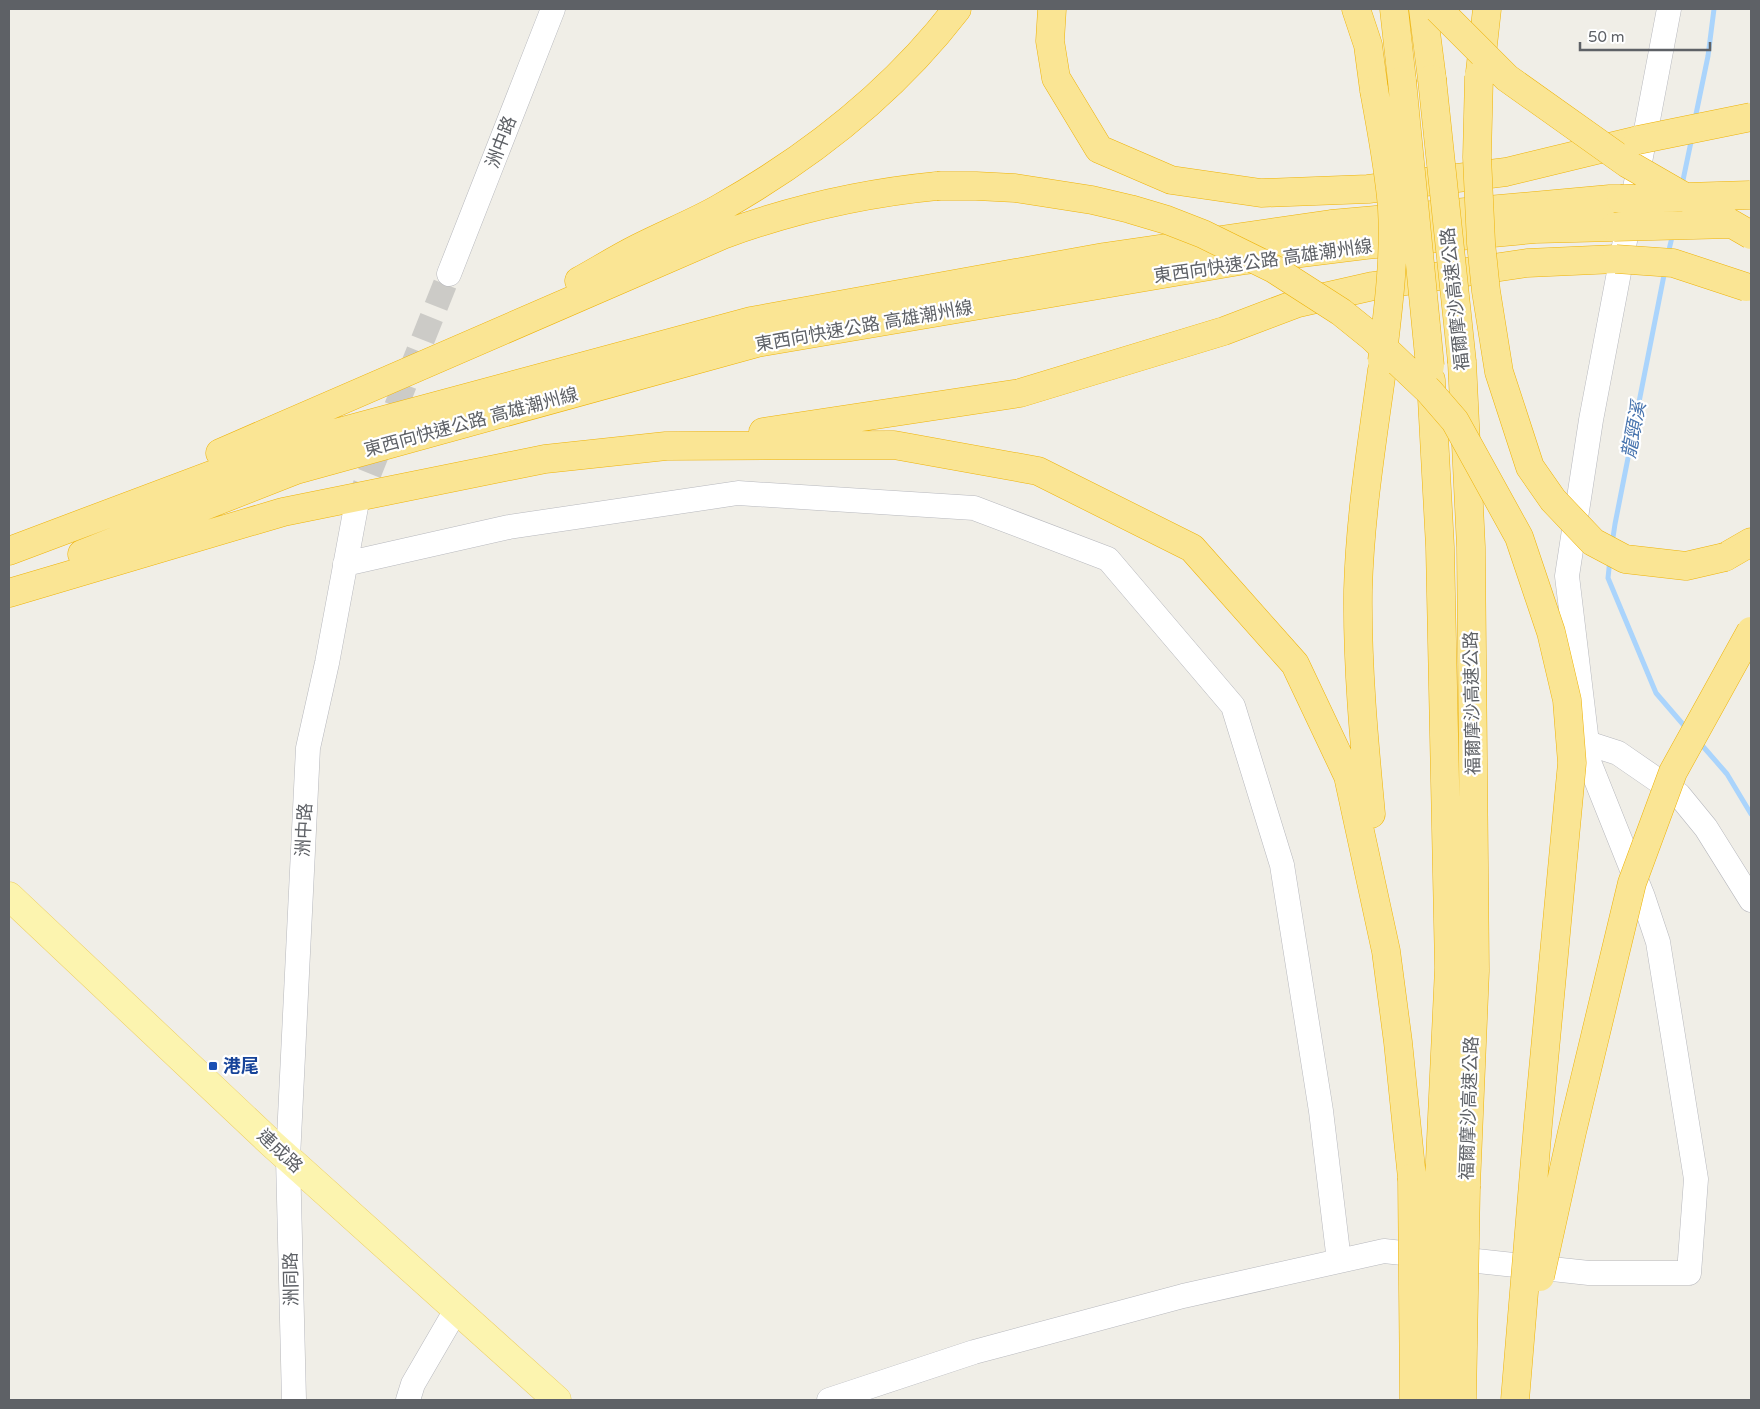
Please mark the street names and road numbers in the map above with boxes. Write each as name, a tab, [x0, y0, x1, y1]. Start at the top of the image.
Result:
street label: 洲中路	[481, 113, 521, 171]
street label: 福爾摩沙高速公路	[1437, 226, 1473, 372]
street label: 東西向快速公路 高雄潮州線	[1152, 235, 1374, 287]
street label: 東西向快速公路 高雄潮州線	[753, 296, 975, 356]
street label: 東西向快速公路 高雄潮州線	[362, 383, 580, 461]
street label: 福爾摩沙高速公路	[1460, 631, 1484, 775]
street label: 洲中路	[292, 802, 316, 858]
street label: 福爾摩沙高速公路	[1455, 1036, 1483, 1180]
street label: 連成路	[253, 1125, 307, 1177]
street label: 洲同路	[280, 1252, 302, 1306]

